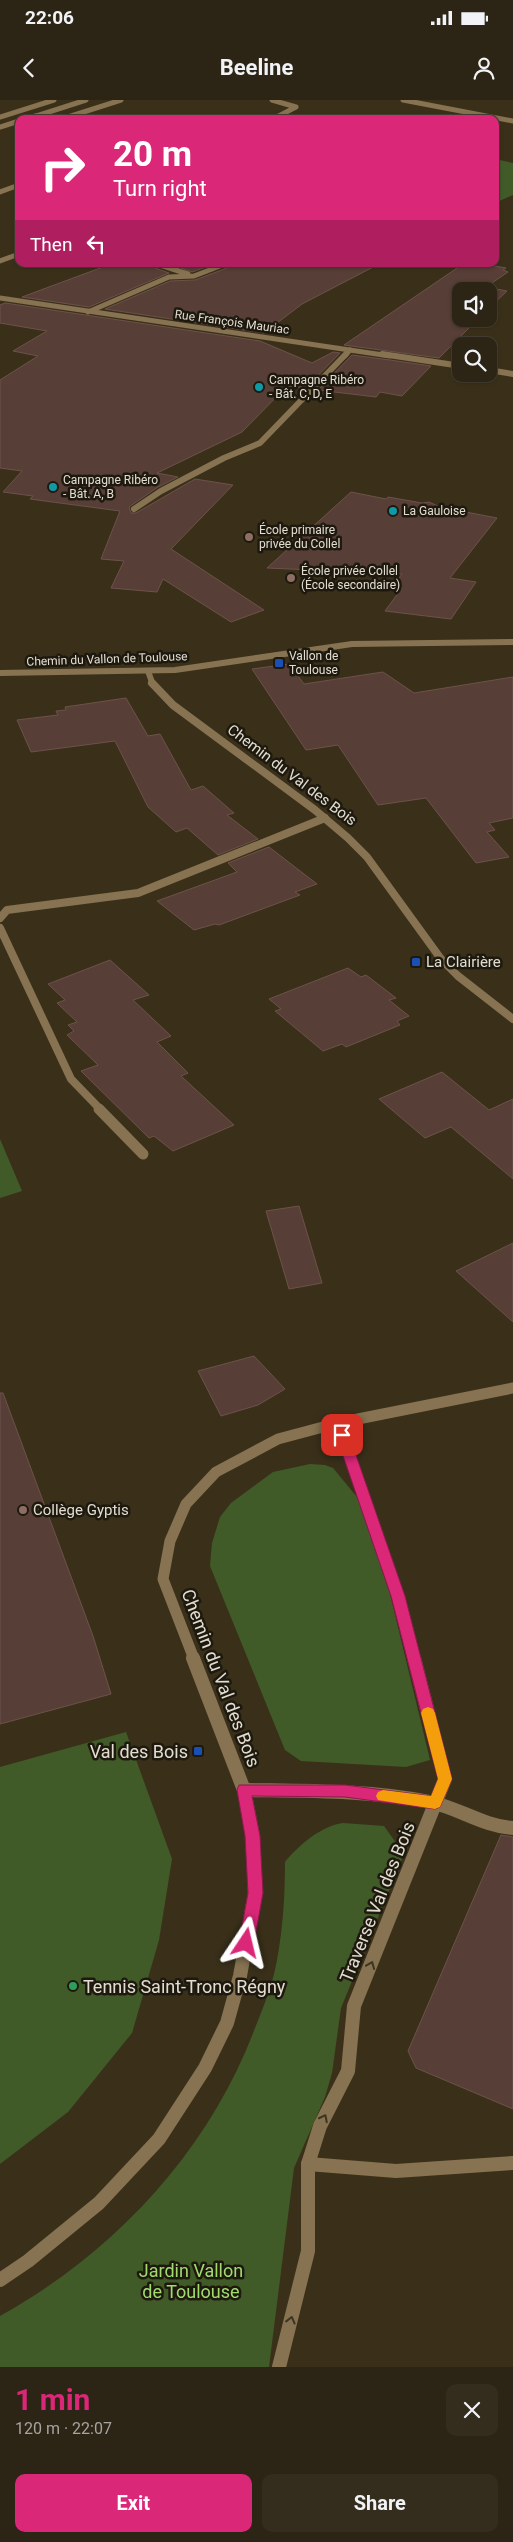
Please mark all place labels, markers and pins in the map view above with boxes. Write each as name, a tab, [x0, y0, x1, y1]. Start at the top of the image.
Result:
place label: Campagne Ribéro - Bât. C, D, E	[269, 373, 364, 401]
marker: Campagne Ribéro - Bât. C, D, E	[253, 381, 265, 393]
place label: Campagne Ribéro - Bât. A, B	[63, 473, 158, 501]
marker: Campagne Ribéro - Bât. A, B	[47, 481, 59, 493]
place label: La Gauloise	[403, 504, 466, 518]
marker: La Gauloise	[387, 505, 399, 517]
place label: École primaire privée du Collel	[259, 522, 340, 551]
marker: École primaire privée du Collel	[243, 531, 255, 543]
place label: École privée Collel (École secondaire)	[301, 563, 400, 592]
marker: École privée Collel (École secondaire)	[285, 572, 297, 584]
place label: Vallon de Toulouse	[289, 649, 338, 677]
marker: Vallon de Toulouse	[273, 657, 285, 669]
place label: La Clairière	[426, 953, 501, 971]
marker: La Clairière	[410, 956, 422, 968]
pin	[321, 1414, 363, 1456]
place label: Collège Gyptis	[33, 1501, 129, 1519]
marker: Collège Gyptis	[17, 1504, 29, 1516]
place label: Val des Bois	[90, 1741, 188, 1762]
marker: Val des Bois	[192, 1745, 204, 1757]
place label: Tennis Saint-Tronc Régny	[83, 1976, 286, 1997]
marker: Tennis Saint-Tronc Régny	[67, 1980, 79, 1992]

